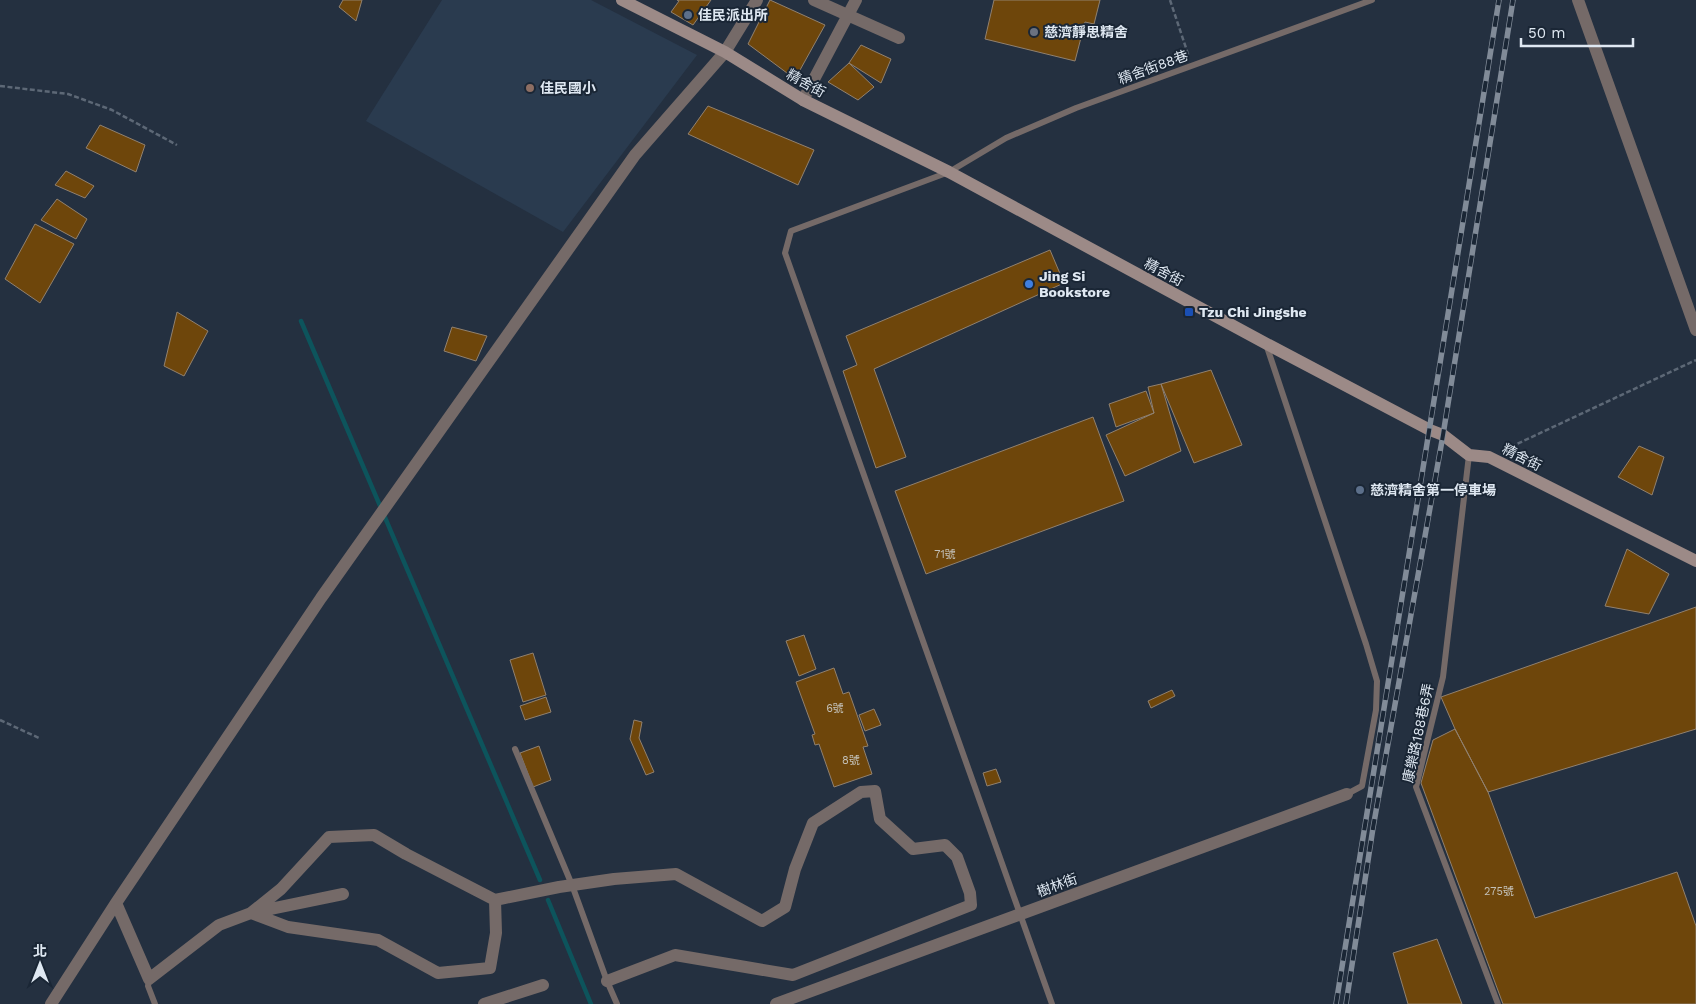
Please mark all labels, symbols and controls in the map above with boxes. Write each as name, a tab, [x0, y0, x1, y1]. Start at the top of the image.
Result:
place label: 佳民派出所	[698, 7, 768, 23]
marker: 佳民派出所	[682, 9, 694, 21]
scale bar	[1521, 15, 1634, 47]
place label: 慈濟靜思精舍	[1044, 24, 1128, 40]
text: 50 m	[1528, 24, 1565, 42]
marker: 慈濟靜思精舍	[1028, 26, 1040, 38]
street label: 精舍街88巷	[1116, 47, 1190, 87]
street label: 精舍街	[784, 66, 828, 100]
place label: 佳民國小	[540, 80, 596, 96]
marker: 佳民國小	[524, 82, 536, 94]
street label: 精舍街	[1142, 255, 1186, 289]
place label: Jing Si Bookstore	[1039, 268, 1110, 300]
marker: Jing Si Bookstore	[1023, 278, 1035, 290]
place label: Tzu Chi Jingshe	[1199, 304, 1307, 320]
marker: Tzu Chi Jingshe	[1183, 306, 1195, 318]
street label: 精舍街	[1500, 440, 1544, 474]
place label: 慈濟精舍第一停車場	[1370, 482, 1496, 498]
marker: 慈濟精舍第一停車場	[1354, 484, 1366, 496]
house number: 71號	[934, 548, 956, 561]
street label: 康樂路188巷6弄	[1400, 682, 1436, 784]
house number: 6號	[826, 702, 844, 715]
house number: 8號	[842, 754, 860, 767]
street label: 樹林街	[1035, 870, 1079, 900]
house number: 275號	[1484, 885, 1514, 898]
north arrow	[15, 939, 65, 989]
text: 北	[33, 943, 47, 959]

